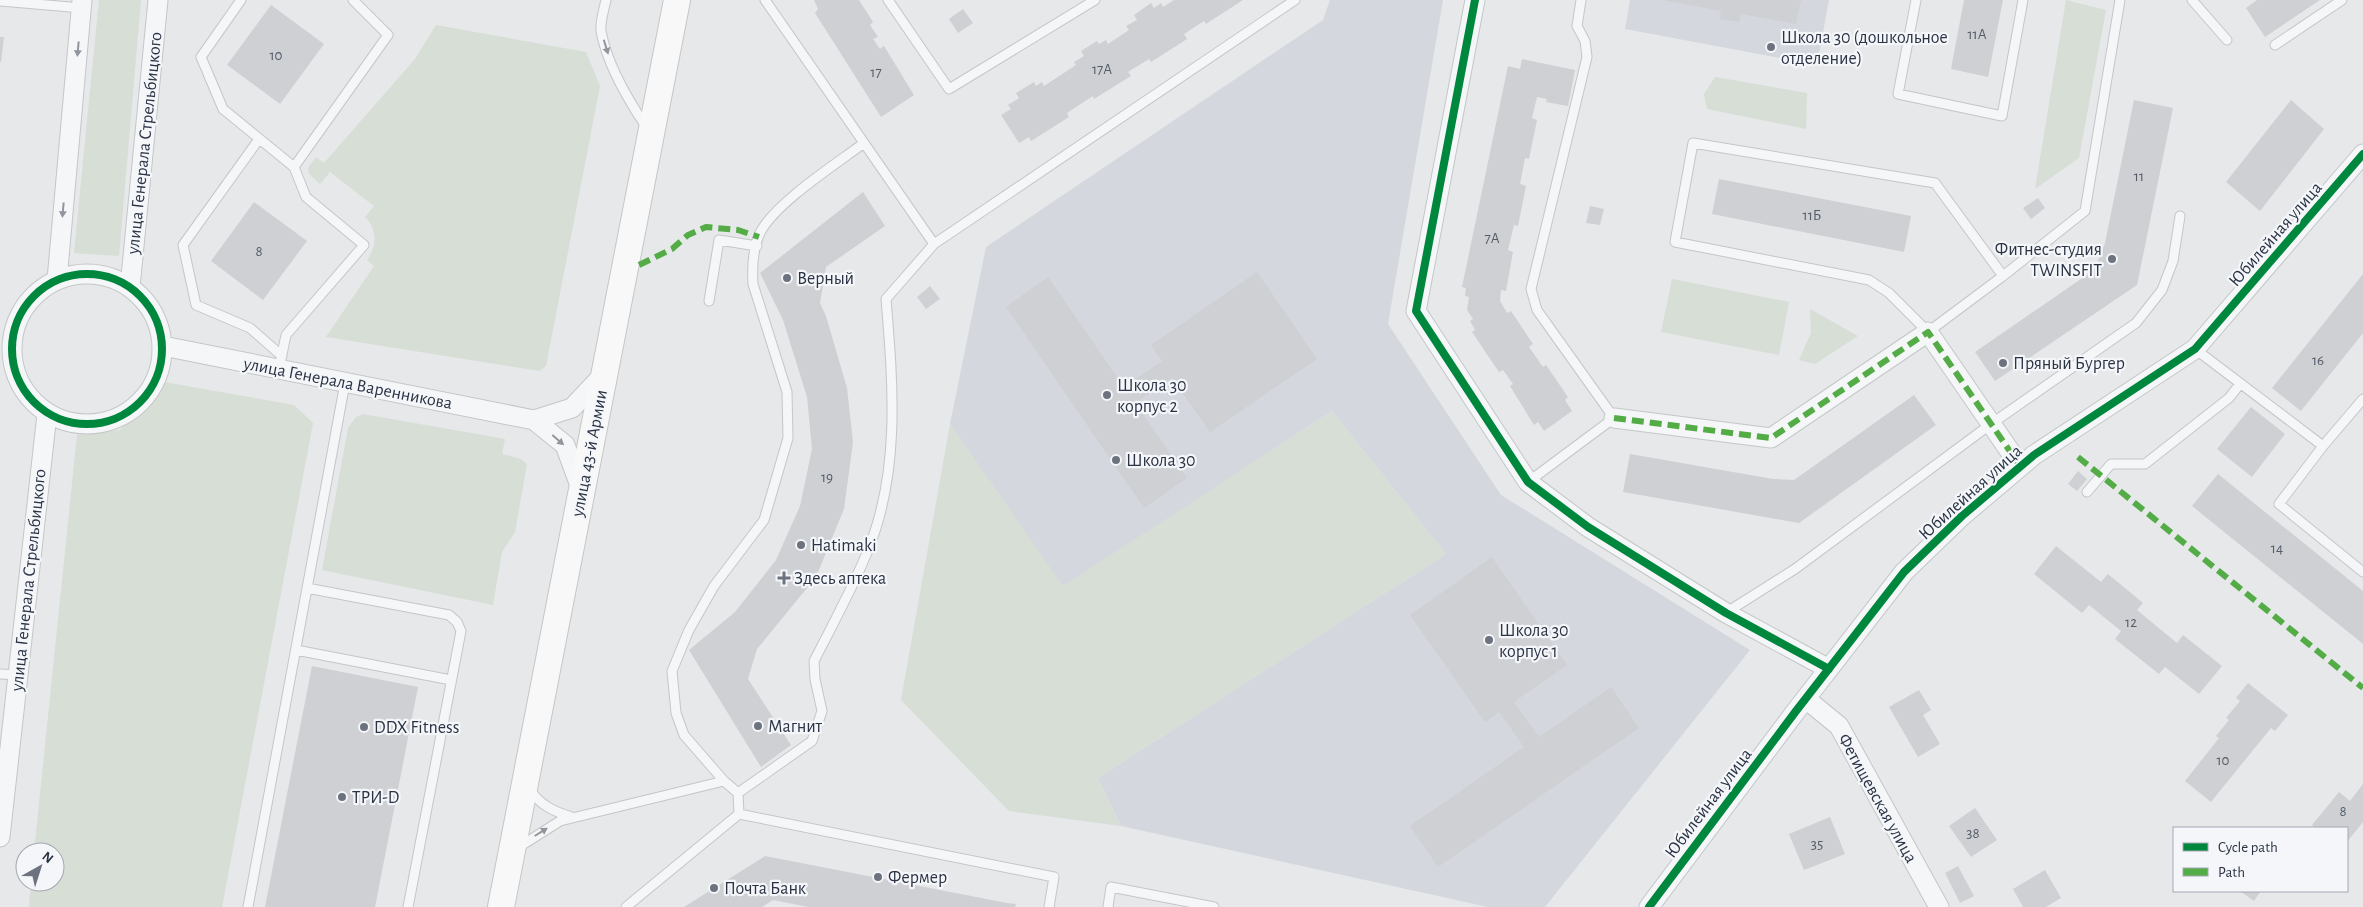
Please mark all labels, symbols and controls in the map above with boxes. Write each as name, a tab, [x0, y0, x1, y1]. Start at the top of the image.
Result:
house number: 11А	[1967, 27, 1987, 42]
place label: Школа 30 (дошкольное отделение)	[1781, 29, 1948, 68]
street label: улица Генерала Стрельбицкого	[123, 31, 166, 256]
one-way arrow	[603, 40, 611, 55]
one-way arrow	[74, 41, 82, 57]
marker: Школа 30 (дошкольное отделение)	[1765, 41, 1777, 53]
house number: 10	[269, 48, 283, 63]
house number: 17А	[1092, 62, 1112, 77]
house number: 17	[870, 65, 882, 80]
house number: 11	[2134, 169, 2144, 184]
street label: Юбилейная улица	[2225, 178, 2326, 290]
one-way arrow	[59, 203, 67, 219]
house number: 11Б	[1803, 208, 1821, 223]
house number: 7А	[1484, 231, 1500, 246]
place label: Фитнес-студия TWINSFIT	[1995, 241, 2102, 280]
house number: 8	[255, 244, 263, 259]
marker: Фитнес-студия TWINSFIT	[2106, 253, 2118, 265]
place label: Верный	[797, 270, 854, 288]
marker: Верный	[781, 272, 793, 284]
house number: 16	[2312, 353, 2324, 368]
street label: улица Генерала Варенникова	[241, 355, 454, 413]
place label: Пряный Бургер	[2013, 355, 2125, 373]
marker: Пряный Бургер	[1997, 357, 2009, 369]
place label: Школа 30 корпус 2	[1117, 377, 1187, 416]
street label: улица 43-й Армии	[569, 388, 611, 519]
marker: Школа 30 корпус 2	[1101, 389, 1113, 401]
one-way arrow	[552, 435, 565, 446]
street label: Юбилейная улица	[1915, 441, 2026, 544]
place label: Школа 30	[1126, 452, 1196, 470]
marker: Школа 30	[1110, 454, 1122, 466]
street label: улица Генерала Стрельбицкого	[7, 468, 50, 693]
house number: 19	[821, 470, 833, 485]
place label: Hatimaki	[811, 537, 877, 555]
marker: Hatimaki	[795, 539, 807, 551]
house number: 14	[2271, 541, 2283, 556]
place label: Здесь аптека	[794, 570, 886, 588]
marker: Здесь аптека	[778, 572, 790, 584]
house number: 12	[2125, 615, 2137, 630]
place label: Школа 30 корпус 1	[1499, 622, 1569, 661]
marker: Школа 30 корпус 1	[1483, 634, 1495, 646]
place label: Магнит	[768, 718, 823, 736]
place label: DDX Fitness	[374, 719, 459, 737]
marker: Магнит	[752, 720, 764, 732]
marker: DDX Fitness	[358, 721, 370, 733]
street label: Фетищевская улица	[1834, 731, 1920, 866]
street label: Юбилейная улица	[1661, 745, 1756, 862]
house number: 10	[2216, 753, 2230, 768]
place label: ТРИ-D	[352, 789, 399, 807]
marker: ТРИ-D	[336, 791, 348, 803]
house number: 8	[2339, 804, 2347, 819]
house number: 38	[1966, 826, 1980, 841]
legend	[2173, 827, 2348, 892]
one-way arrow	[534, 828, 548, 837]
house number: 35	[1811, 837, 1823, 852]
text: Cycle path	[2218, 840, 2278, 855]
north arrow	[15, 842, 65, 892]
text: N	[39, 849, 56, 866]
text: Path	[2218, 865, 2245, 880]
place label: Фермер	[888, 869, 947, 887]
marker: Фермер	[872, 871, 884, 883]
place label: Почта Банк	[724, 880, 807, 898]
marker: Почта Банк	[708, 882, 720, 894]

